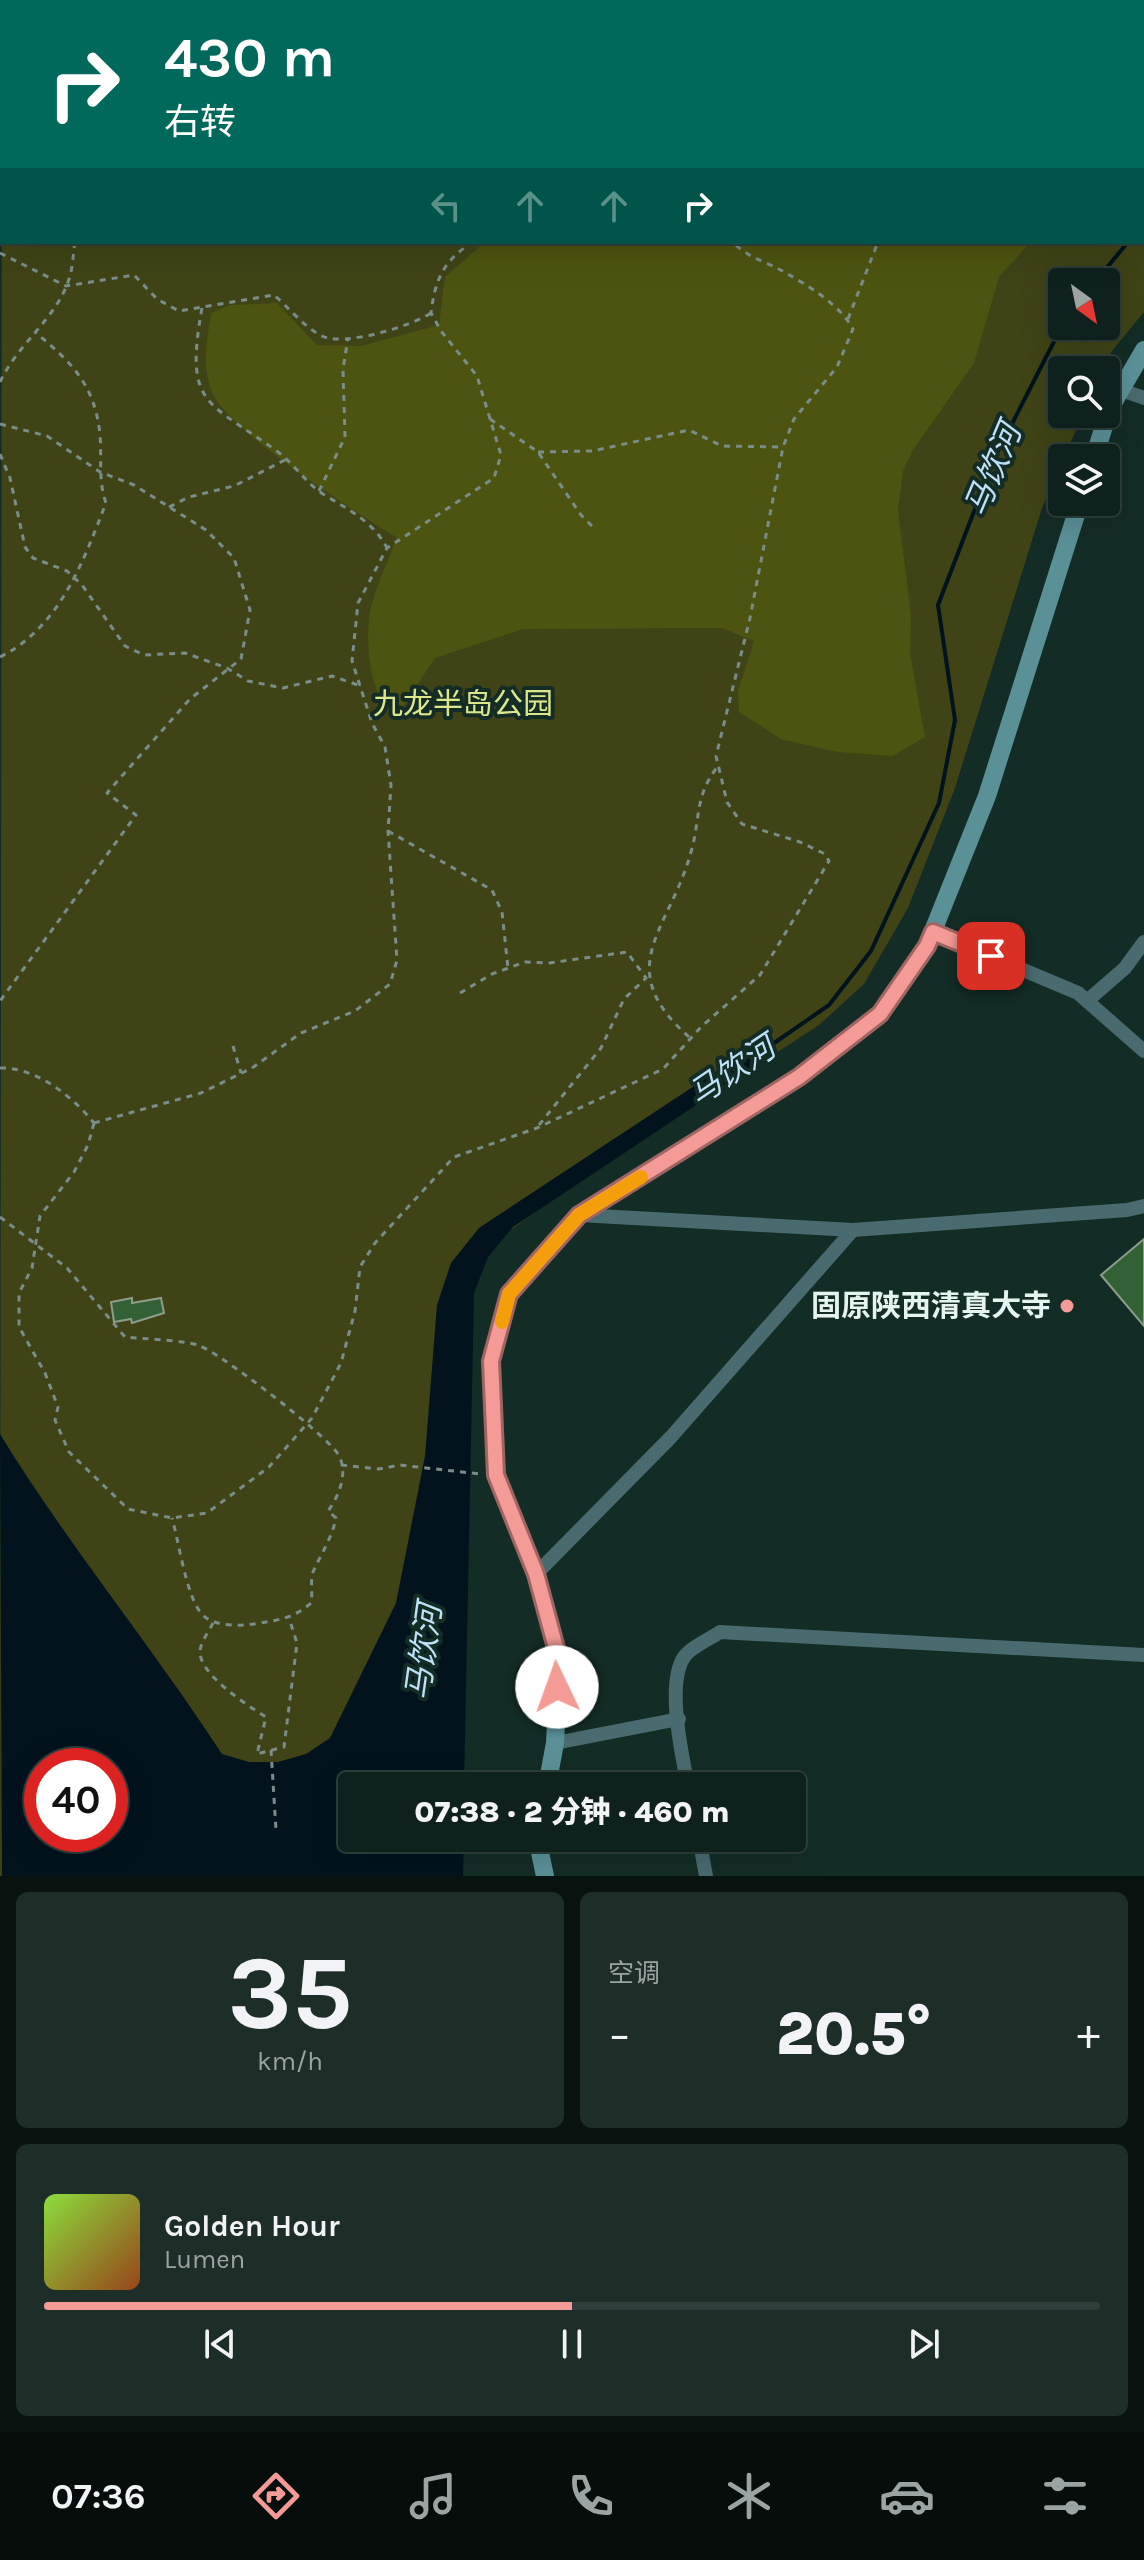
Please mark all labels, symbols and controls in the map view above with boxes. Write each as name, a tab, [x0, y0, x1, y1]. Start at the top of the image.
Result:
text: 430 m	[164, 25, 335, 90]
icon: right	[32, 32, 136, 136]
text: 右转	[164, 101, 236, 143]
icon: left	[424, 184, 468, 228]
icon: ahead	[508, 184, 552, 228]
icon: ahead	[592, 184, 636, 228]
icon: right	[676, 184, 720, 228]
north arrow	[1048, 268, 1120, 340]
map controls	[1048, 268, 1120, 516]
button: search	[1048, 356, 1120, 428]
water label: 马饮河	[957, 413, 1031, 521]
button: layers	[1048, 444, 1120, 516]
park label: 九龙半岛公园	[373, 686, 553, 722]
pin	[957, 922, 1025, 990]
icon: arrive	[969, 934, 1013, 978]
water label: 马饮河	[682, 1025, 787, 1113]
place label: 固原陕西清真大寺	[811, 1288, 1051, 1324]
marker: 固原陕西清真大寺	[1058, 1297, 1076, 1315]
water label: 马饮河	[399, 1596, 450, 1702]
position arrow	[515, 1645, 599, 1729]
speed limit sign: 40	[24, 1748, 128, 1852]
text: 07:38 · 2 分钟 · 460 m	[414, 1794, 730, 1830]
text: 35	[227, 1933, 353, 2054]
text: 空调	[608, 1958, 660, 1989]
text: 20.5°	[776, 1999, 932, 2069]
text: −	[608, 2009, 631, 2060]
text: +	[1077, 2009, 1100, 2060]
text: km/h	[257, 2046, 323, 2077]
text: Golden Hour	[164, 2208, 340, 2244]
text: Lumen	[164, 2244, 245, 2275]
icon: previous	[198, 2322, 242, 2366]
icon: pause	[550, 2322, 594, 2366]
icon: next	[902, 2322, 946, 2366]
icon: directions	[248, 2468, 304, 2524]
icon: music	[405, 2468, 461, 2524]
icon: phone	[563, 2468, 619, 2524]
icon: climate	[721, 2468, 777, 2524]
icon: car	[879, 2468, 935, 2524]
icon: filters	[1037, 2468, 1093, 2524]
text: 07:36	[51, 2475, 146, 2517]

